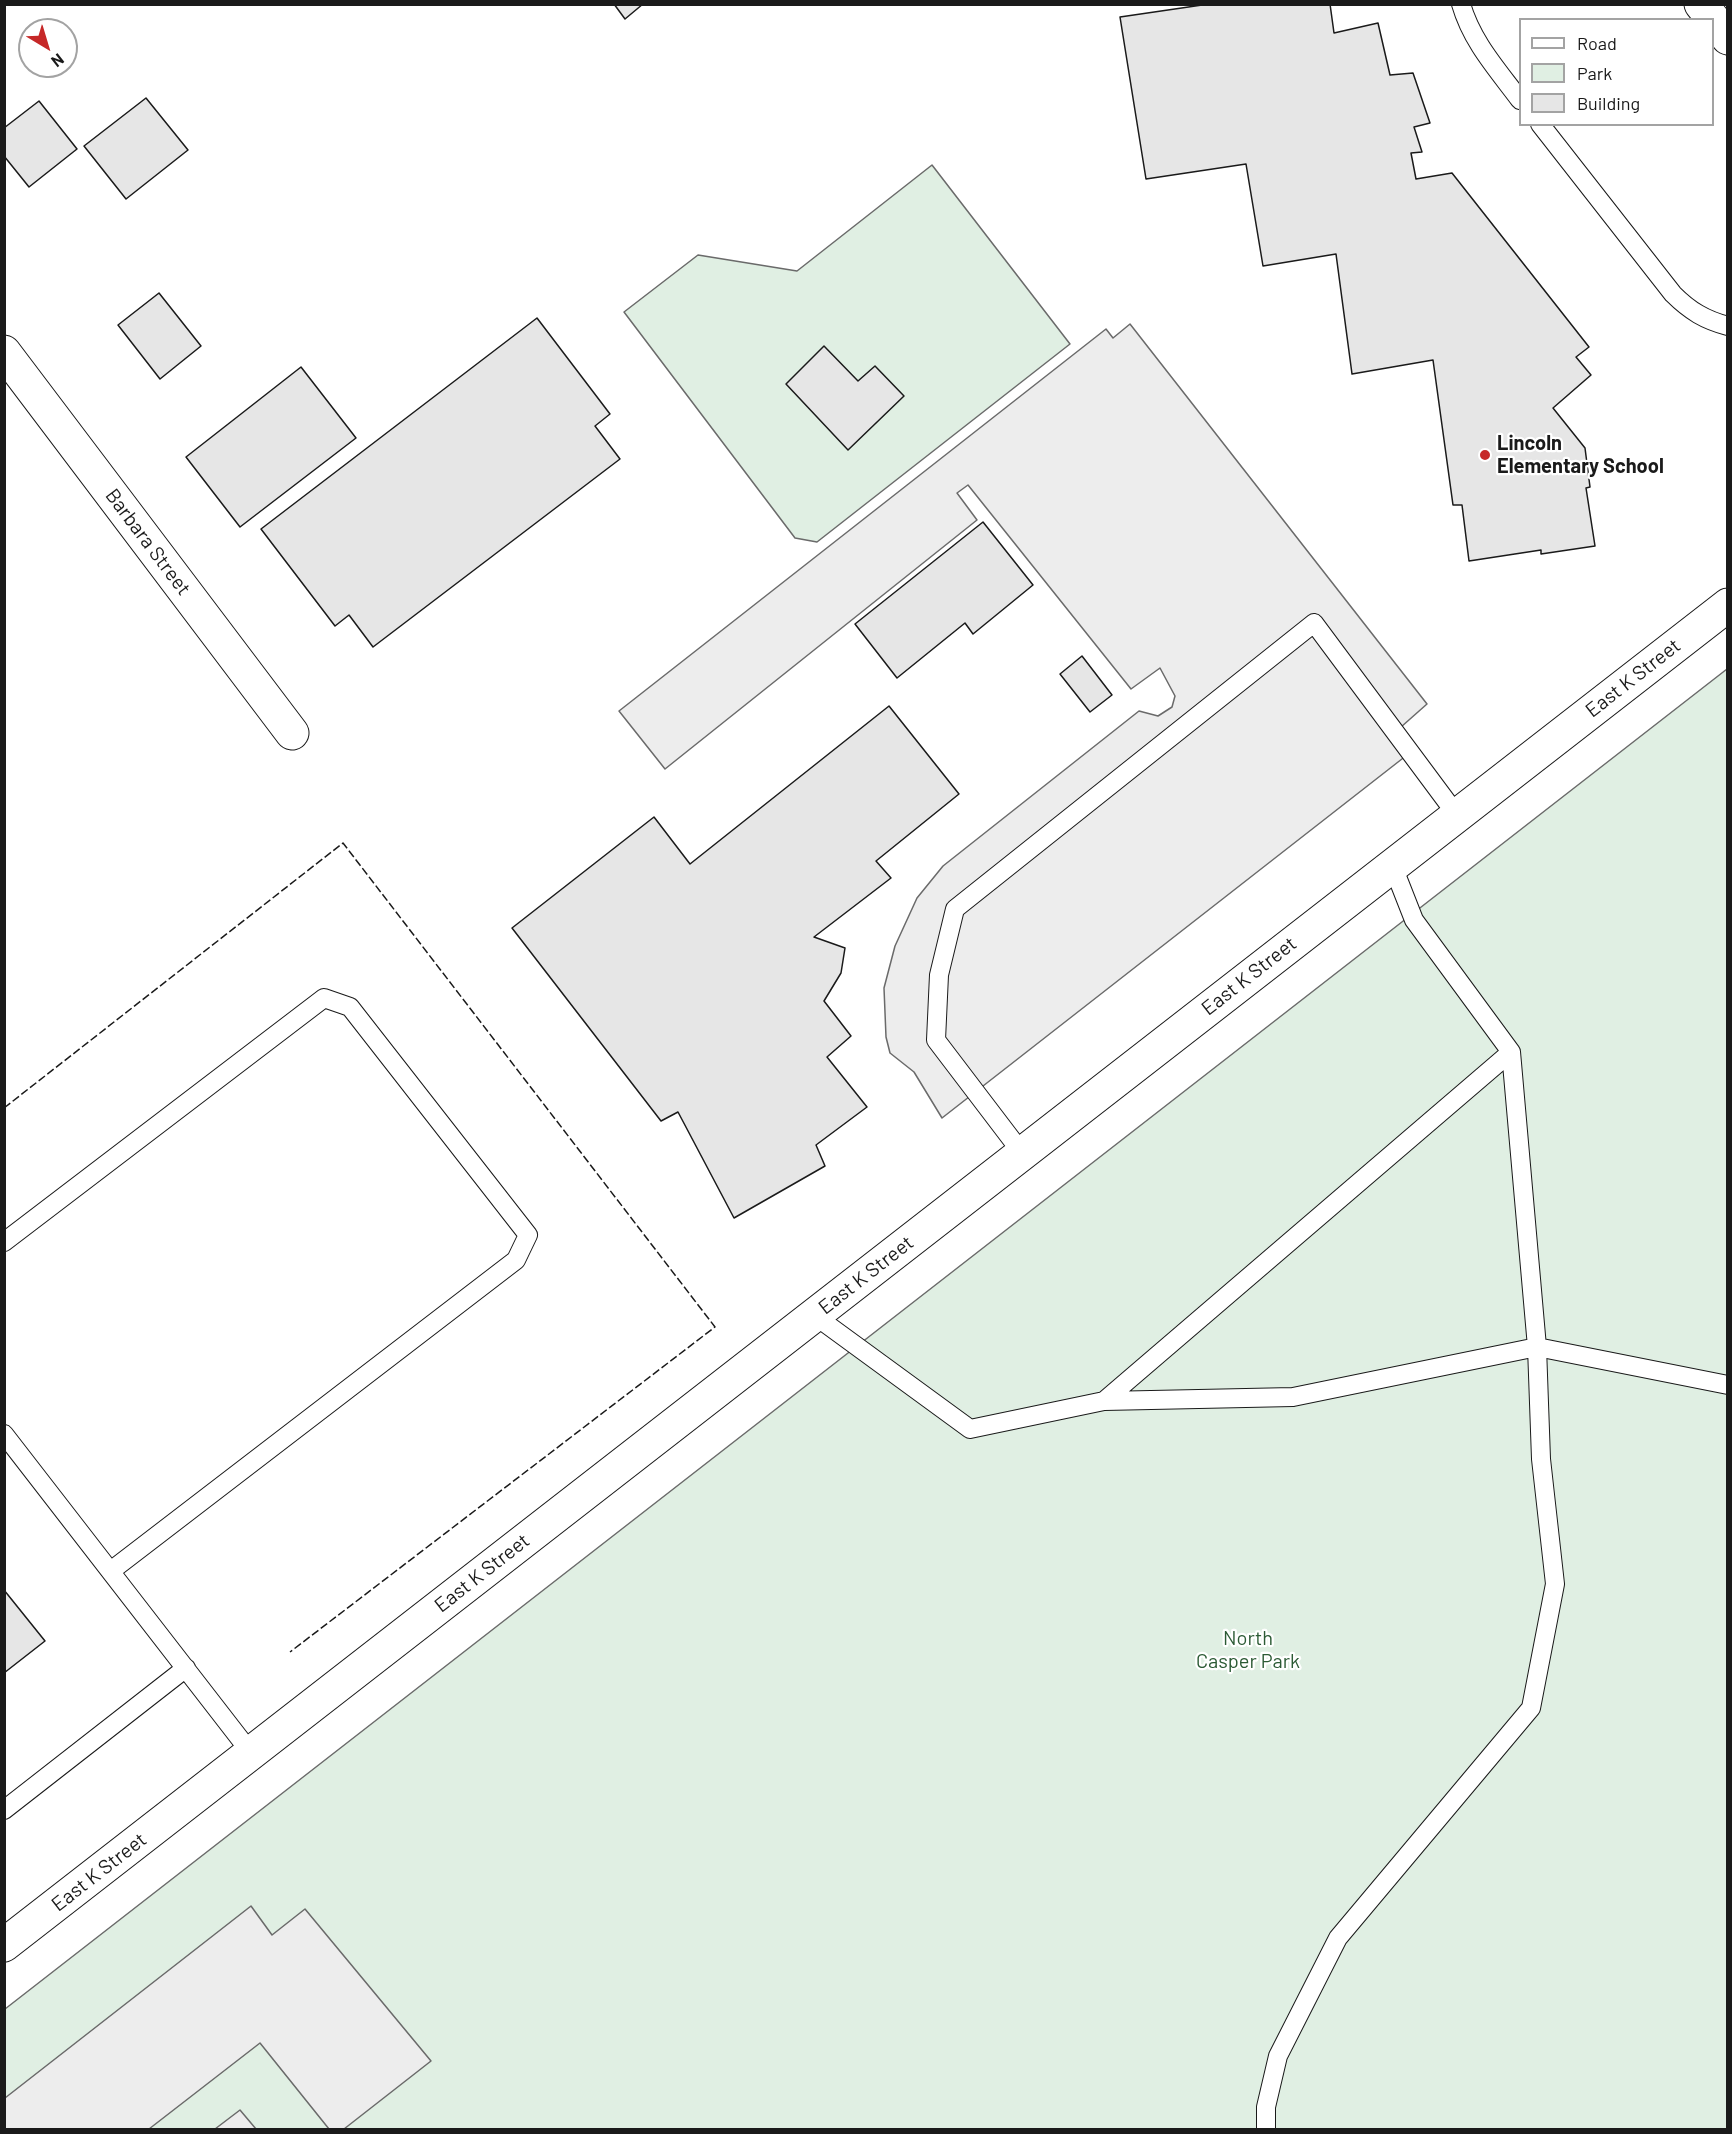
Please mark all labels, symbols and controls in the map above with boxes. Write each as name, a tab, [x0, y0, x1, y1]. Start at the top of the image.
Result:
north arrow	[18, 18, 78, 78]
legend	[1519, 18, 1714, 126]
text: Road	[1577, 32, 1617, 54]
text: N	[48, 50, 68, 72]
text: Park	[1577, 62, 1612, 84]
text: Building	[1577, 92, 1640, 114]
place label: Lincoln Elementary School	[1497, 431, 1664, 478]
marker: Lincoln Elementary School	[1478, 448, 1492, 462]
street label: Barbara Street	[100, 484, 196, 600]
street label: East K Street	[1581, 633, 1685, 723]
street label: East K Street	[1197, 931, 1301, 1021]
street label: East K Street	[814, 1230, 918, 1320]
street label: East K Street	[430, 1528, 534, 1618]
park label: North Casper Park	[1196, 1626, 1300, 1673]
street label: East K Street	[47, 1827, 151, 1917]

